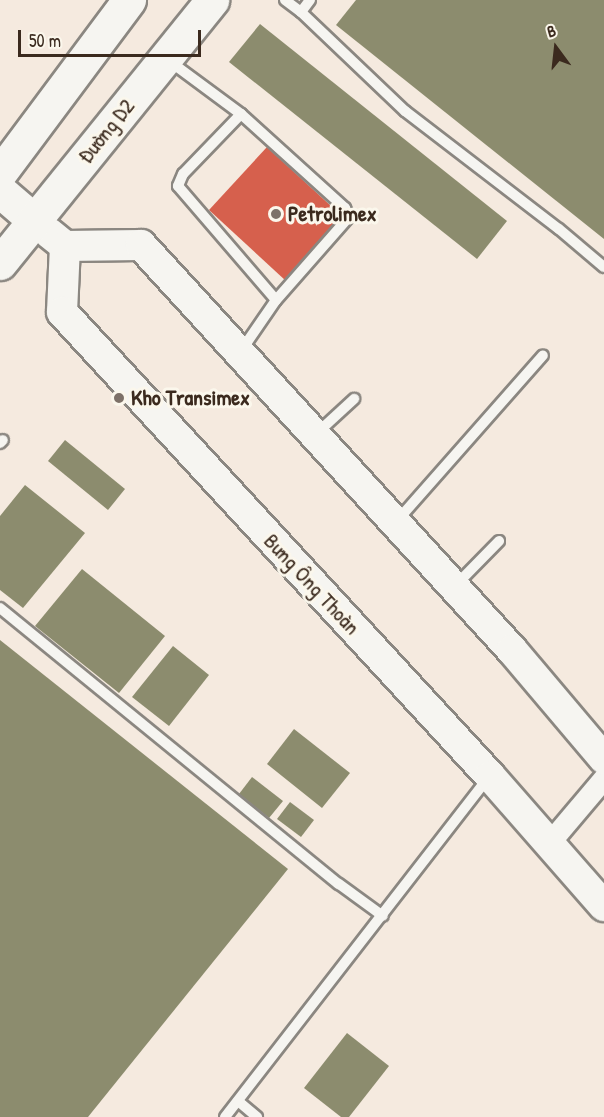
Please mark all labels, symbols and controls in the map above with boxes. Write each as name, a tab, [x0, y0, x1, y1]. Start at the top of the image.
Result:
scale bar	[21, 18, 204, 56]
north arrow	[526, 18, 586, 78]
text: B	[545, 19, 558, 42]
text: 50 m	[29, 28, 61, 53]
street label: Đường D2	[72, 93, 140, 169]
place label: Petrolimex	[288, 201, 377, 227]
marker: Petrolimex	[269, 207, 283, 221]
place label: Kho Transimex	[131, 385, 250, 411]
marker: Kho Transimex	[112, 391, 126, 405]
street label: Bưng Ông Thoàn	[258, 528, 366, 640]

